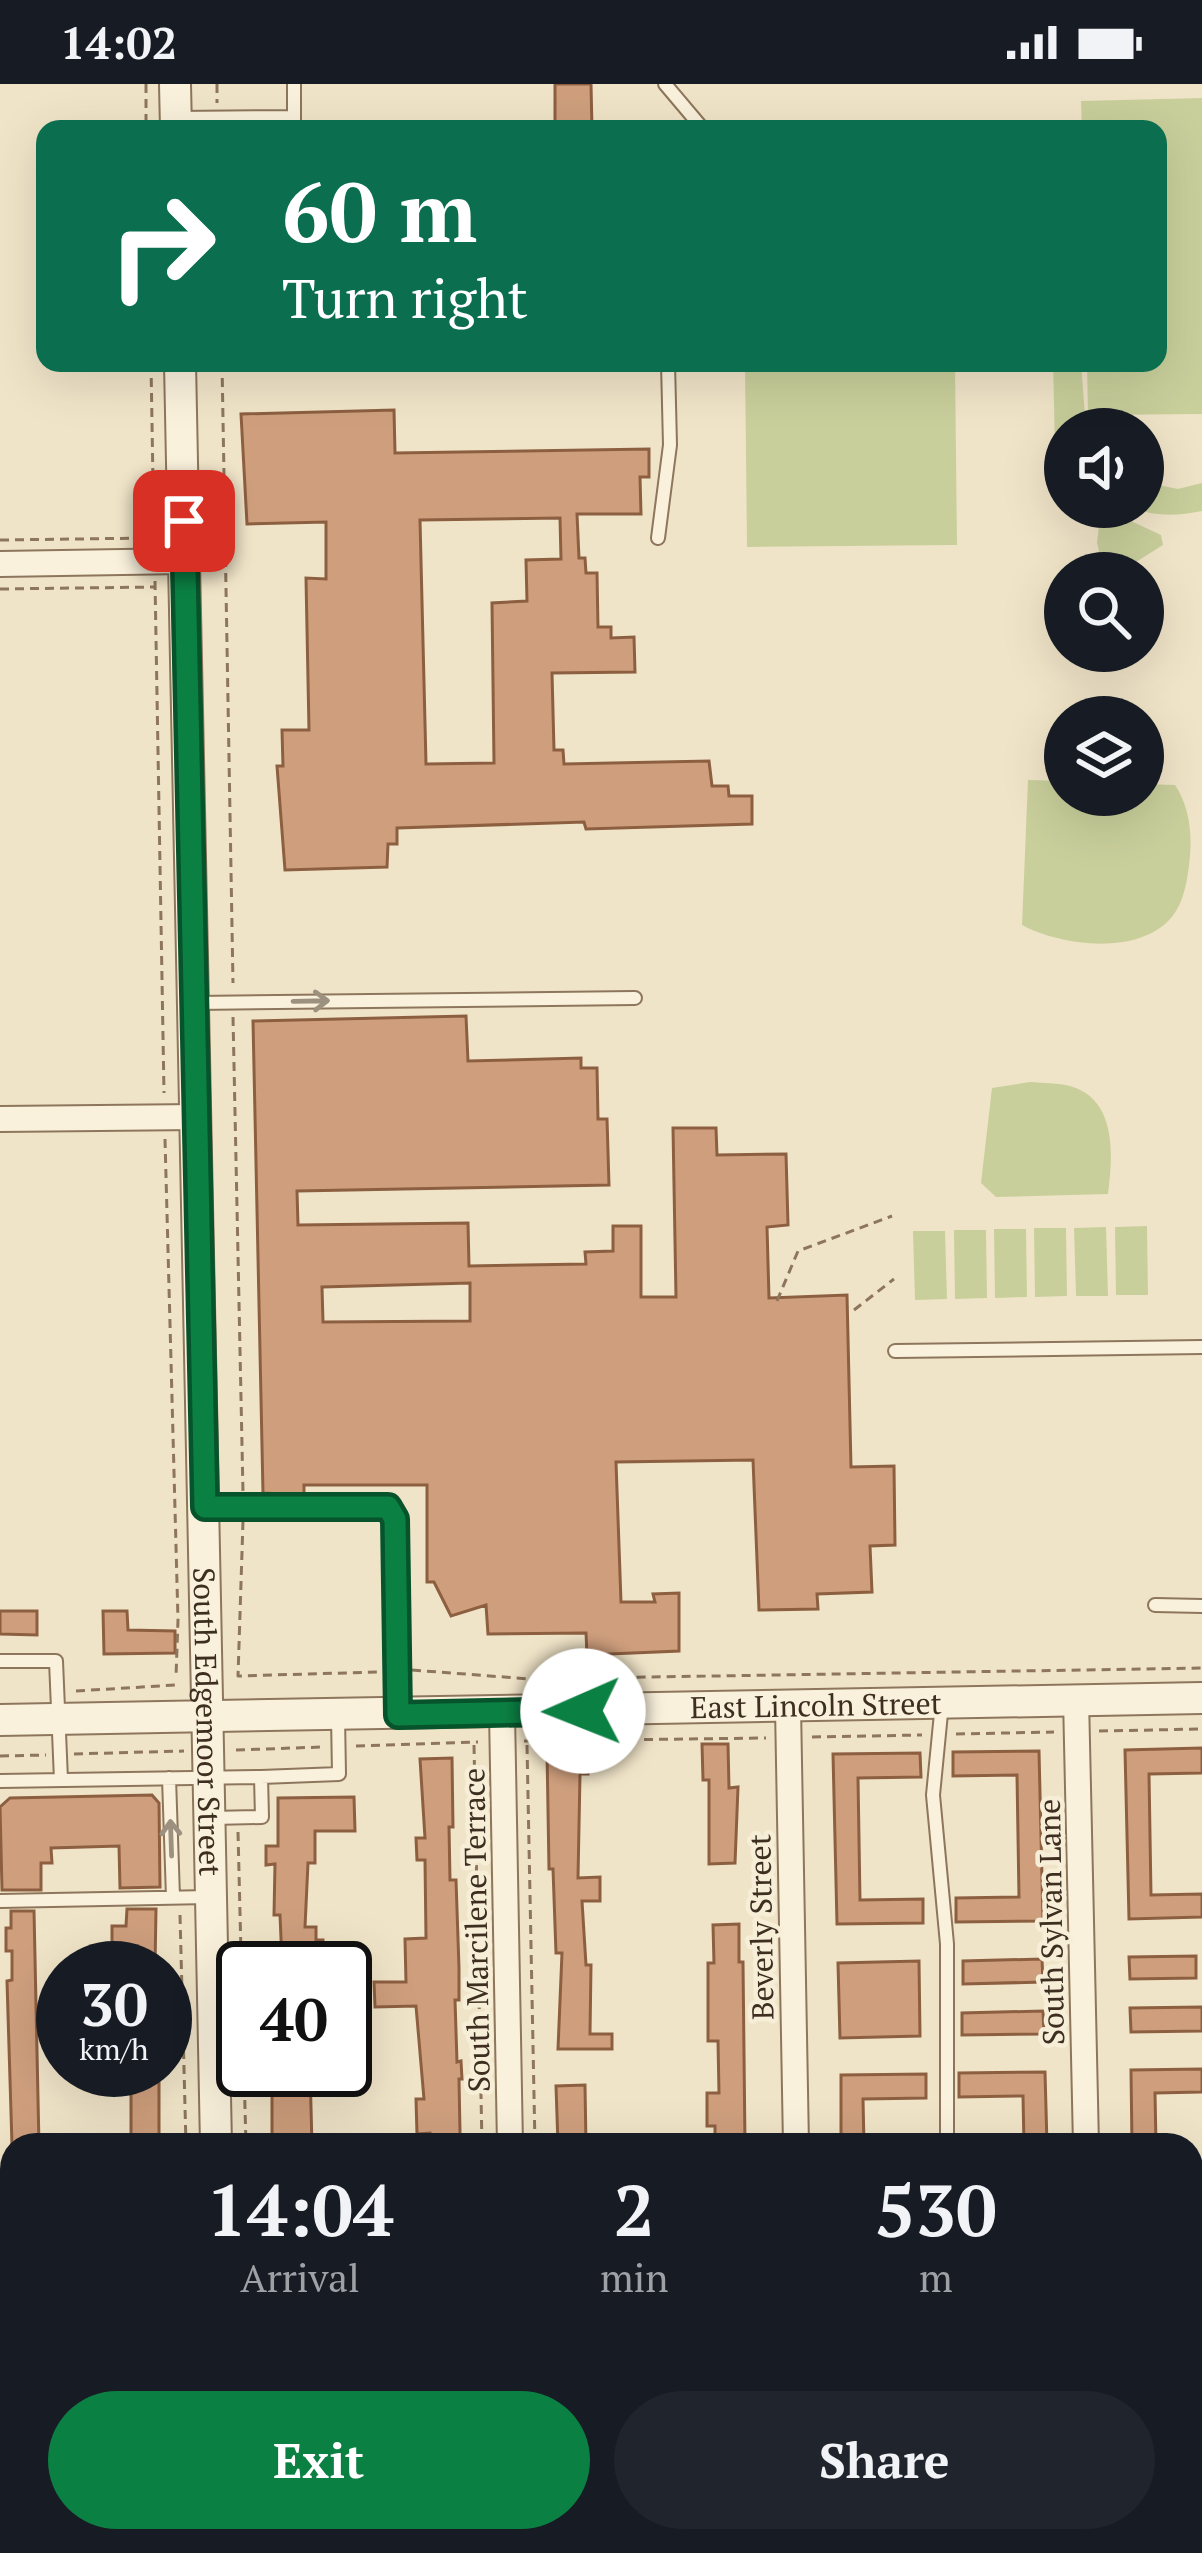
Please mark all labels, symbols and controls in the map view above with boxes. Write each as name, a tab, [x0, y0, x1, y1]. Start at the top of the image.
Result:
text: 14:02	[60, 12, 177, 72]
text: 60 m	[282, 155, 477, 266]
icon: right	[84, 168, 240, 324]
text: Turn right	[282, 262, 528, 333]
map controls	[1044, 408, 1164, 816]
button: sound	[1044, 408, 1164, 528]
pin	[133, 470, 235, 572]
icon: arrive	[151, 488, 217, 554]
button: search	[1044, 552, 1164, 672]
button: layers	[1044, 696, 1164, 816]
one-way arrow	[291, 990, 330, 1013]
street label: South Edgemoor Street	[184, 1567, 231, 1877]
position arrow	[520, 1648, 646, 1774]
street label: East Lincoln Street	[690, 1683, 942, 1727]
street label: South Marcilene Terrace	[453, 1767, 499, 2093]
street label: South Sylvan Lane	[1029, 1799, 1073, 2045]
one-way arrow	[159, 1819, 182, 1858]
street label: Beverly Street	[739, 1834, 783, 2020]
speed limit sign: 40	[216, 1941, 372, 2097]
text: 30	[80, 1964, 148, 2043]
text: km/h	[79, 2029, 149, 2069]
text: 14:04	[206, 2161, 394, 2257]
text: 2	[614, 2161, 655, 2257]
text: 530	[875, 2161, 997, 2257]
text: Arrival	[240, 2251, 360, 2303]
text: min	[600, 2251, 668, 2303]
text: m	[919, 2251, 953, 2303]
button: Exit	[48, 2391, 590, 2529]
button: Share	[614, 2391, 1155, 2529]

